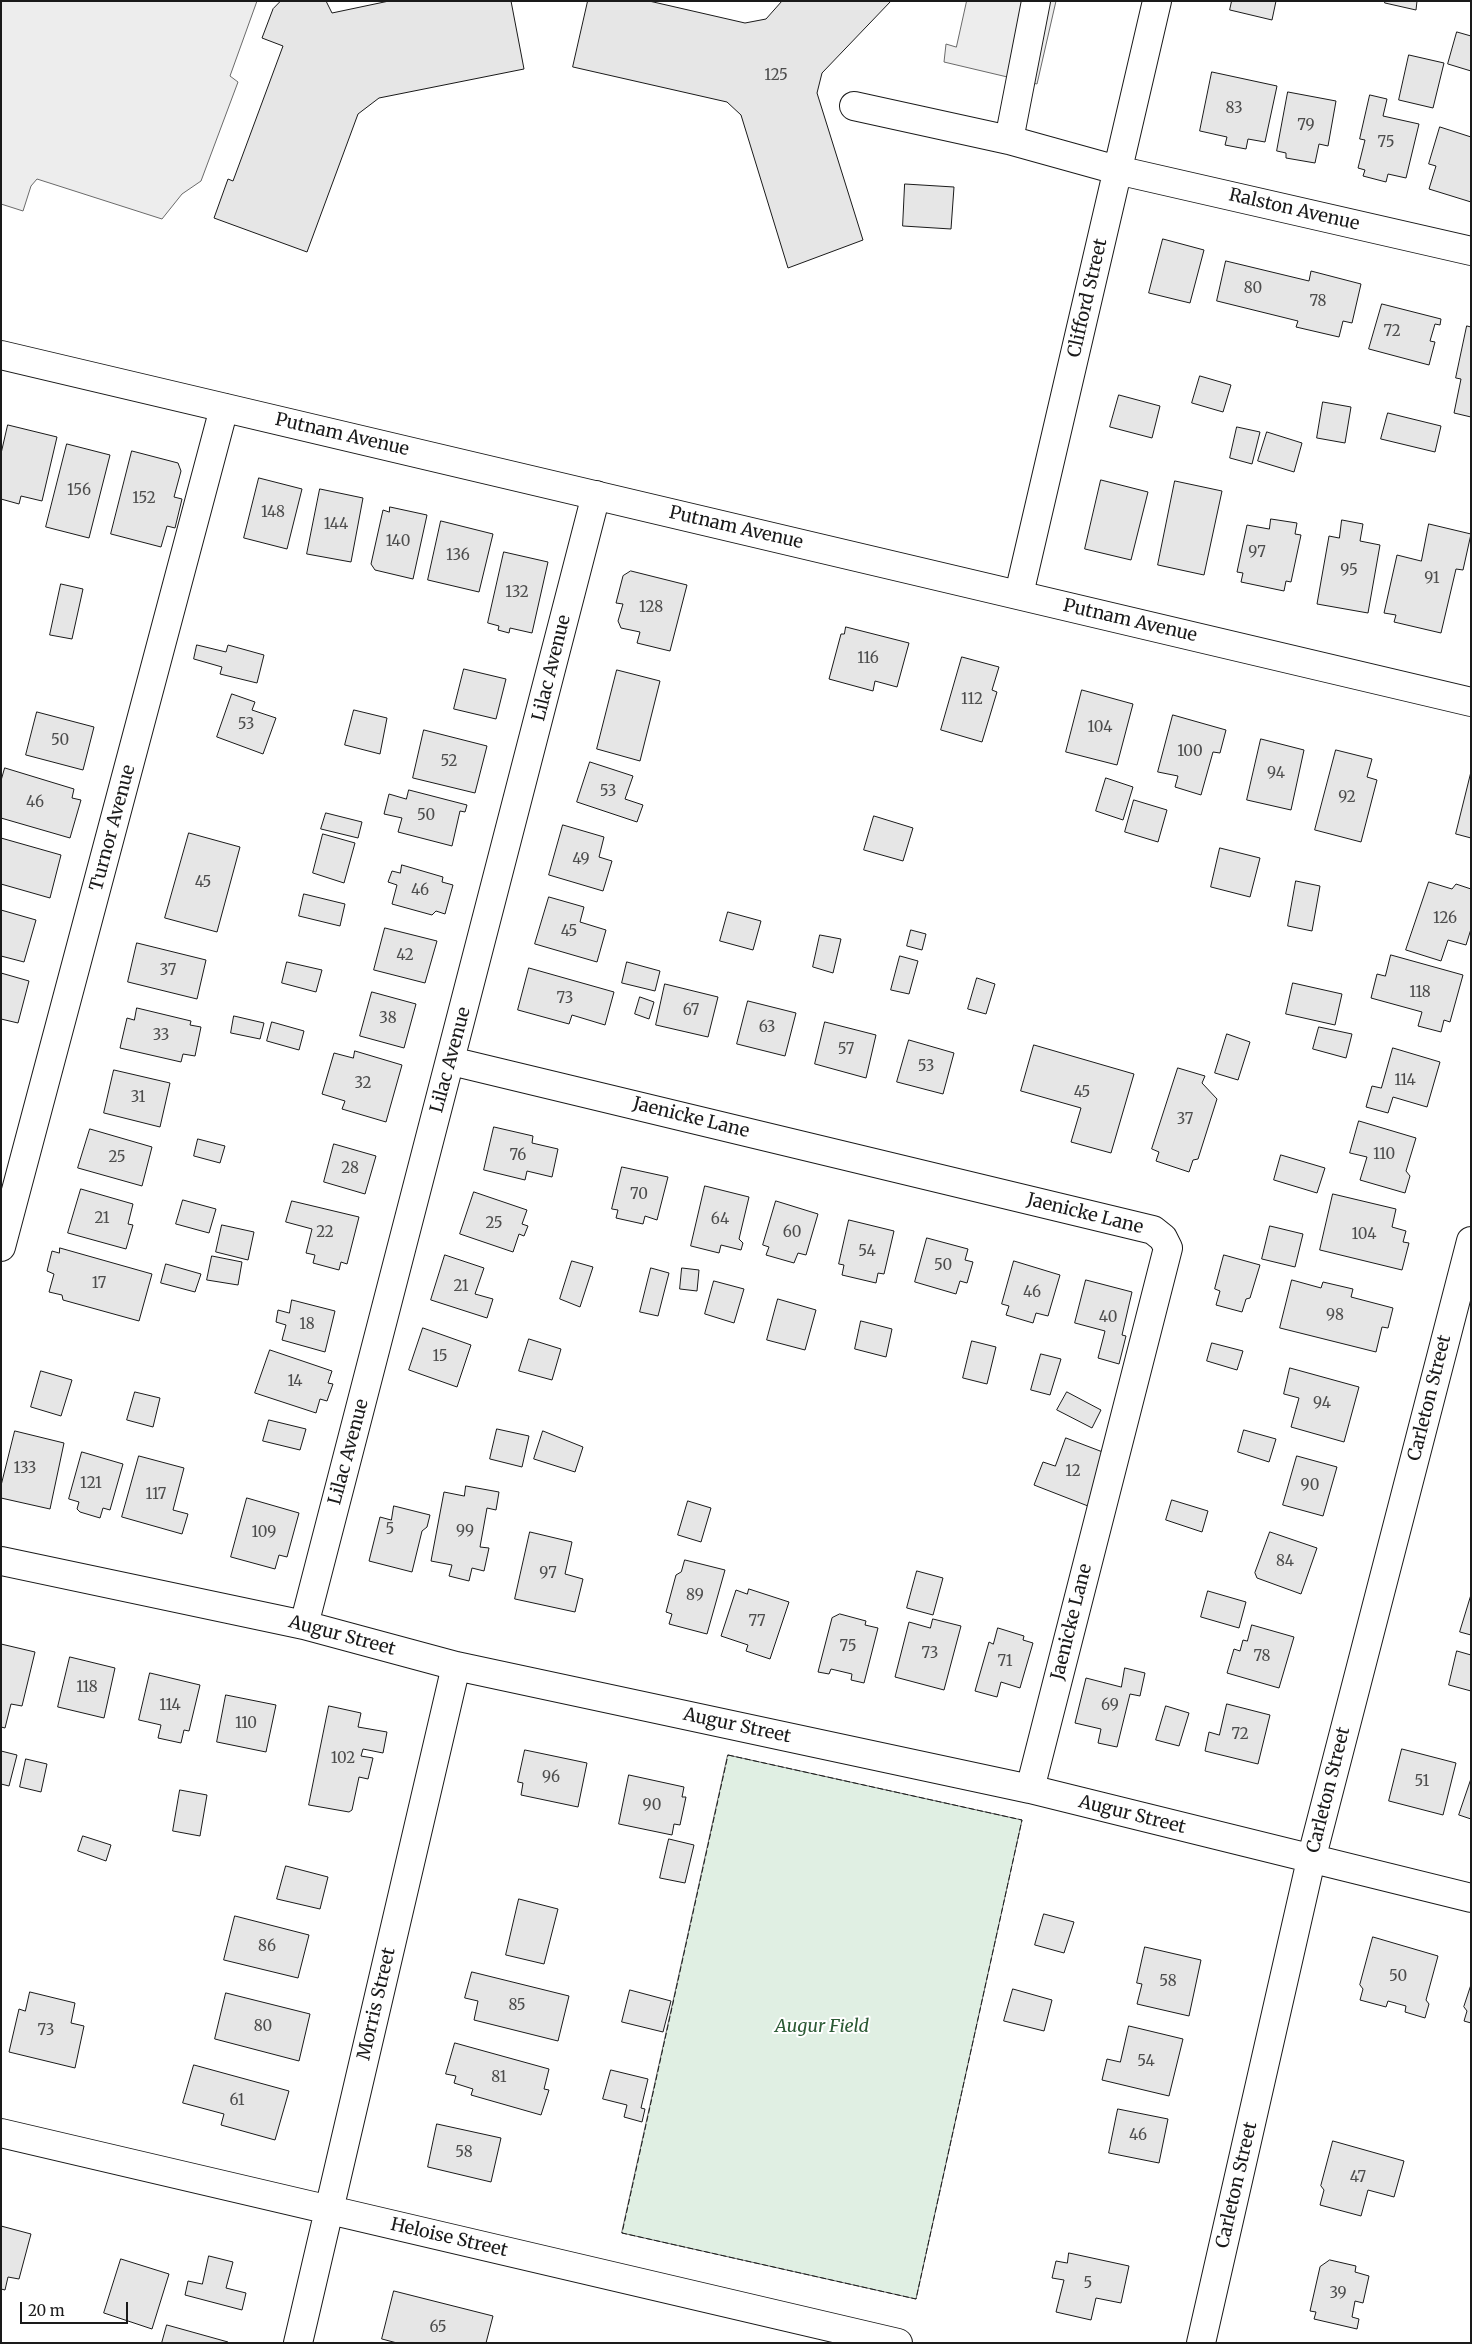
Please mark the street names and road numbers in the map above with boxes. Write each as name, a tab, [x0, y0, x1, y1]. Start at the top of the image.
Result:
street label: Ralston Avenue	[1227, 184, 1361, 236]
street label: Clifford Street	[1064, 237, 1112, 359]
street label: Putnam Avenue	[273, 409, 411, 461]
street label: Putnam Avenue	[667, 502, 805, 554]
street label: Putnam Avenue	[1061, 595, 1199, 647]
street label: Lilac Avenue	[528, 613, 576, 723]
street label: Turnor Avenue	[86, 763, 140, 893]
street label: Lilac Avenue	[427, 1005, 475, 1115]
street label: Jaenicke Lane	[631, 1093, 751, 1143]
street label: Jaenicke Lane	[1025, 1189, 1145, 1239]
street label: Carleton Street	[1404, 1333, 1456, 1463]
street label: Lilac Avenue	[325, 1397, 373, 1507]
street label: Jaenicke Lane	[1047, 1562, 1097, 1682]
street label: Augur Street	[286, 1611, 398, 1661]
street label: Augur Street	[681, 1704, 793, 1748]
street label: Carleton Street	[1303, 1725, 1355, 1855]
street label: Augur Street	[1076, 1791, 1188, 1839]
street label: Morris Street	[354, 1946, 400, 2062]
street label: Carleton Street	[1212, 2120, 1262, 2250]
street label: Heloise Street	[388, 2214, 510, 2262]

